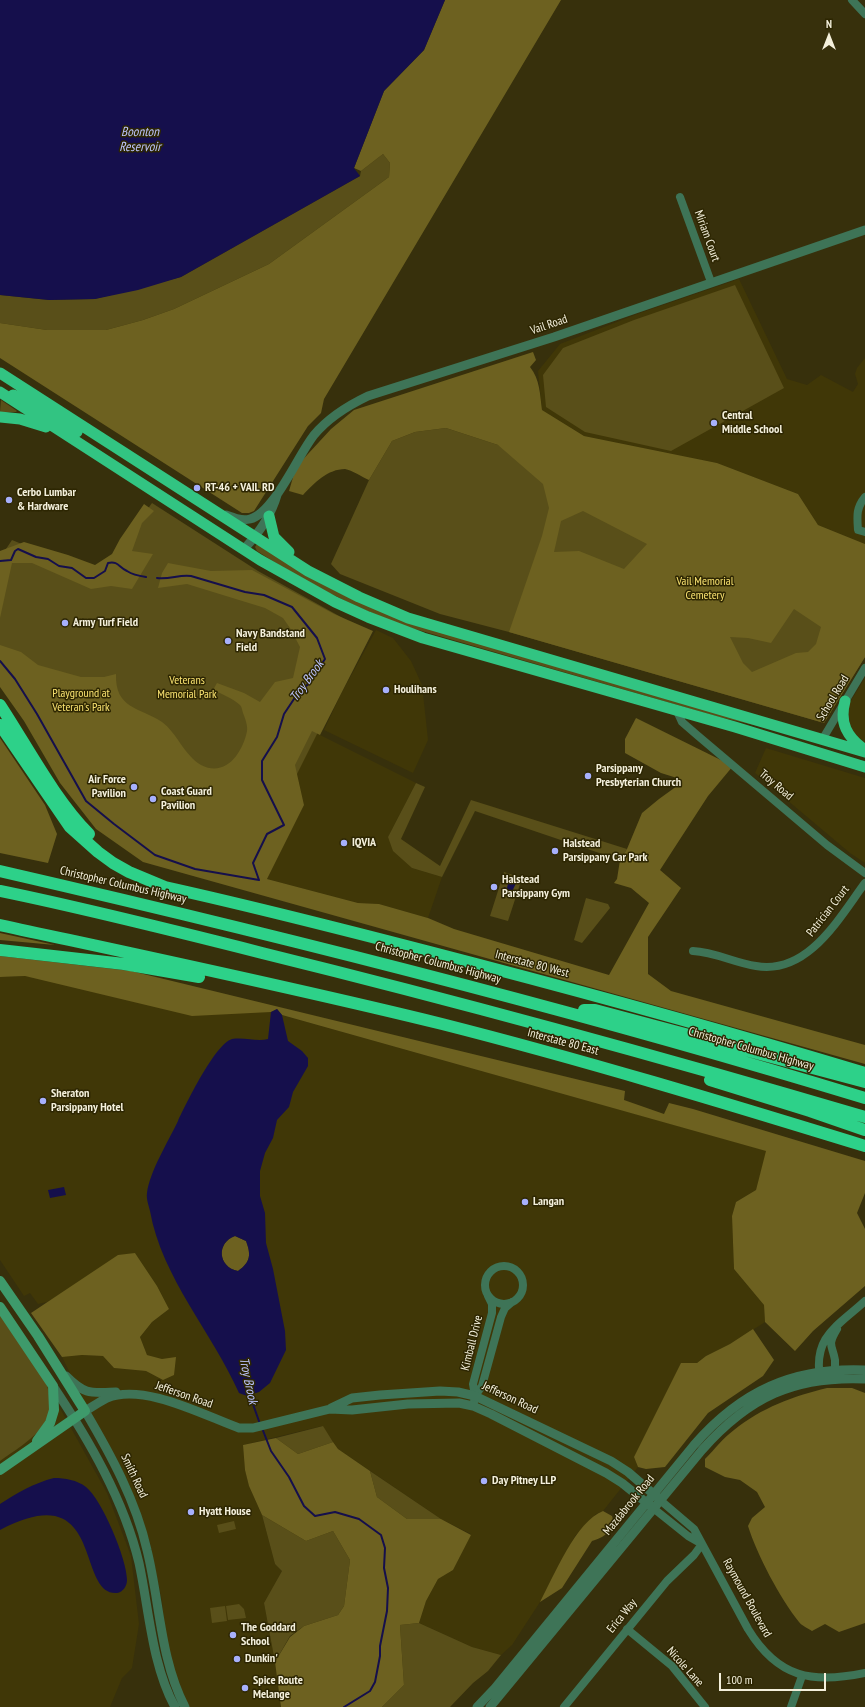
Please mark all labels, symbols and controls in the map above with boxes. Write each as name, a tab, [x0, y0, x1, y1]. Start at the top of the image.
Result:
north arrow	[809, 16, 849, 56]
text: N	[826, 17, 832, 31]
water label: Boonton Reservoir	[119, 124, 161, 155]
street label: Miriam Court	[691, 208, 723, 264]
street label: Vail Road	[529, 312, 569, 338]
place label: Central Middle School	[722, 409, 782, 437]
marker: Central Middle School	[709, 418, 719, 428]
place label: RT-46 + VAIL RD	[205, 481, 275, 495]
marker: RT-46 + VAIL RD	[192, 483, 202, 493]
place label: Cerbo Lumbar & Hardware	[17, 486, 76, 514]
marker: Cerbo Lumbar & Hardware	[4, 495, 14, 505]
park label: Vail Memorial Cemetery	[677, 575, 733, 603]
place label: Army Turf Field	[73, 616, 138, 630]
marker: Army Turf Field	[60, 618, 70, 628]
place label: Navy Bandstand Field	[236, 627, 305, 655]
marker: Navy Bandstand Field	[223, 636, 233, 646]
water label: Troy Brook	[287, 657, 327, 705]
street label: School Road	[814, 672, 852, 724]
park label: Veterans Memorial Park	[157, 674, 217, 702]
place label: Houlihans	[394, 683, 437, 697]
marker: Houlihans	[381, 685, 391, 695]
park label: Playground at Veteran's Park	[52, 687, 110, 715]
place label: Parsippany Presbyterian Church	[596, 762, 681, 790]
street label: Troy Road	[756, 767, 796, 803]
marker: Parsippany Presbyterian Church	[583, 771, 593, 781]
place label: Air Force Pavilion	[88, 773, 126, 801]
marker: Air Force Pavilion	[129, 782, 139, 792]
place label: Coast Guard Pavilion	[161, 785, 212, 813]
marker: Coast Guard Pavilion	[148, 794, 158, 804]
place label: IQVIA	[352, 836, 376, 850]
place label: Halstead Parsippany Car Park	[563, 837, 647, 865]
marker: IQVIA	[339, 838, 349, 848]
marker: Halstead Parsippany Car Park	[550, 846, 560, 856]
street label: Christopher Columbus Highway	[58, 863, 188, 907]
place label: Halstead Parsippany Gym	[502, 873, 570, 901]
marker: Halstead Parsippany Gym	[489, 882, 499, 892]
street label: Patrician Court	[804, 883, 852, 939]
street label: Christopher Columbus Highway	[374, 939, 502, 987]
street label: Interstate 80 West	[494, 947, 570, 981]
street label: Christopher Columbus Highway	[687, 1024, 815, 1074]
street label: Interstate 80 East	[526, 1026, 600, 1058]
place label: Sheraton Parsippany Hotel	[51, 1087, 123, 1115]
marker: Sheraton Parsippany Hotel	[38, 1096, 48, 1106]
place label: Langan	[533, 1195, 564, 1209]
marker: Langan	[520, 1197, 530, 1207]
street label: Kimball Drive	[458, 1314, 486, 1372]
water label: Troy Brook	[235, 1356, 261, 1406]
street label: Jefferson Road	[153, 1378, 215, 1412]
street label: Jefferson Road	[480, 1379, 540, 1417]
street label: Smith Road	[118, 1452, 150, 1500]
street label: Mazdabrook Road	[600, 1472, 658, 1538]
place label: Day Pitney LLP	[492, 1474, 556, 1488]
marker: Day Pitney LLP	[479, 1476, 489, 1486]
place label: Hyatt House	[199, 1505, 251, 1519]
marker: Hyatt House	[186, 1507, 196, 1517]
street label: Raymound Boulevard	[719, 1556, 775, 1640]
street label: Erica Way	[604, 1596, 640, 1636]
place label: The Goddard School	[241, 1621, 296, 1649]
marker: The Goddard School	[228, 1630, 238, 1640]
street label: Nicole Lane	[663, 1644, 707, 1690]
place label: Dunkin'	[245, 1652, 278, 1666]
marker: Dunkin'	[232, 1654, 242, 1664]
scale bar	[721, 1665, 828, 1691]
text: 100 m	[726, 1672, 753, 1687]
place label: Spice Route Melange	[253, 1674, 303, 1702]
marker: Spice Route Melange	[240, 1683, 250, 1693]

